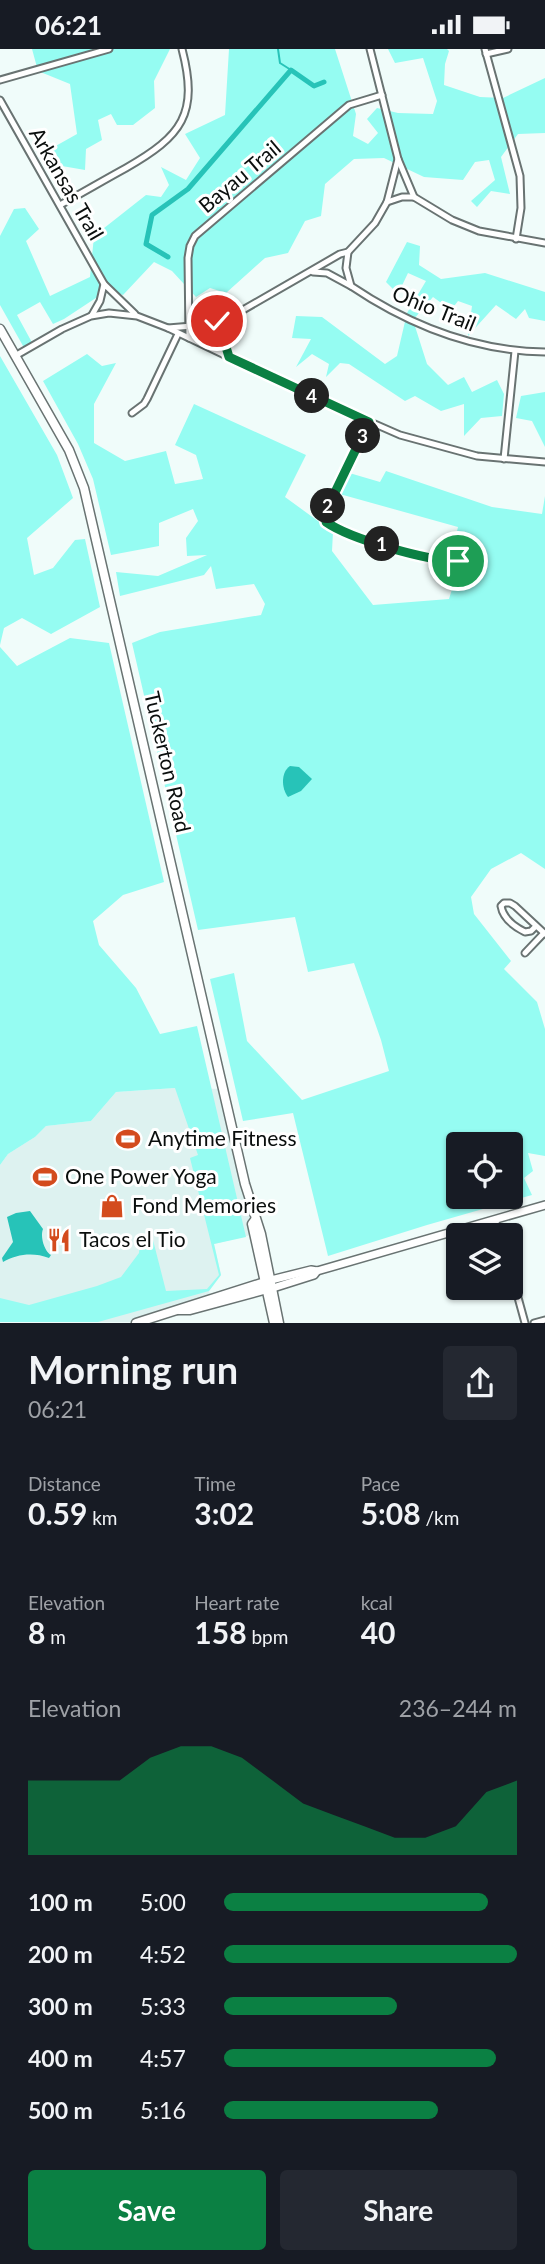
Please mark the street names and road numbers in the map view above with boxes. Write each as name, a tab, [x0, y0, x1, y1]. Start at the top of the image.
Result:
street label: Arkansas Trail	[25, 122, 110, 244]
street label: Bayau Trail	[193, 134, 285, 217]
street label: Ohio Trail	[389, 280, 480, 336]
street label: Tuckerton Road	[140, 689, 197, 835]

